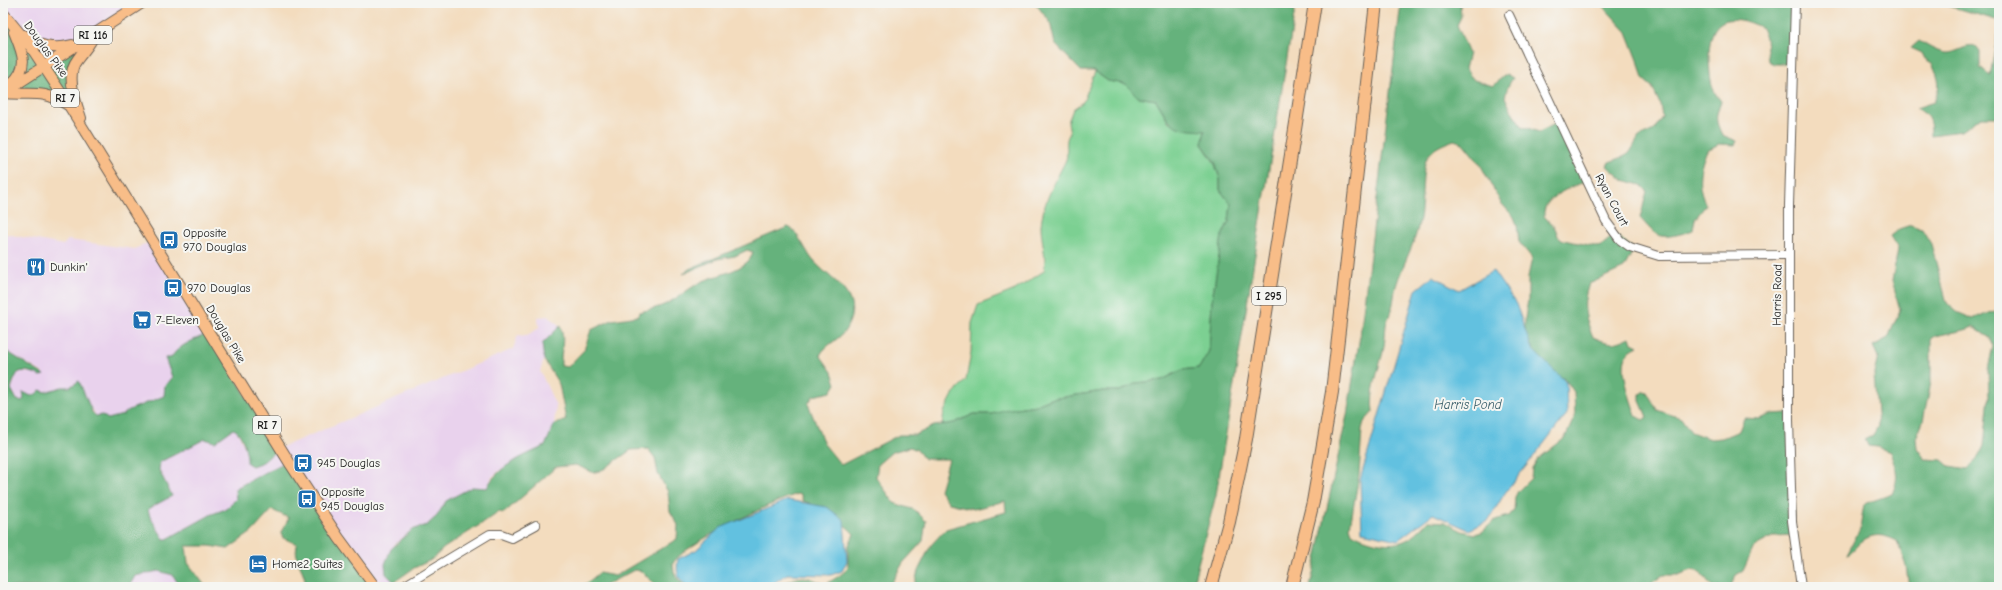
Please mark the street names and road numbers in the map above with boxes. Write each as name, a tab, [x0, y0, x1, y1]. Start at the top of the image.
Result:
street label: Douglas Pike	[21, 18, 71, 80]
road number: RI 116	[74, 26, 112, 44]
road number: RI 7	[51, 89, 79, 107]
street label: Ryan Court	[1592, 171, 1632, 229]
street label: Harris Road	[1769, 264, 1785, 326]
road number: I 295	[1252, 287, 1286, 305]
street label: Douglas Pike	[203, 302, 249, 366]
road number: RI 7	[253, 416, 281, 434]

